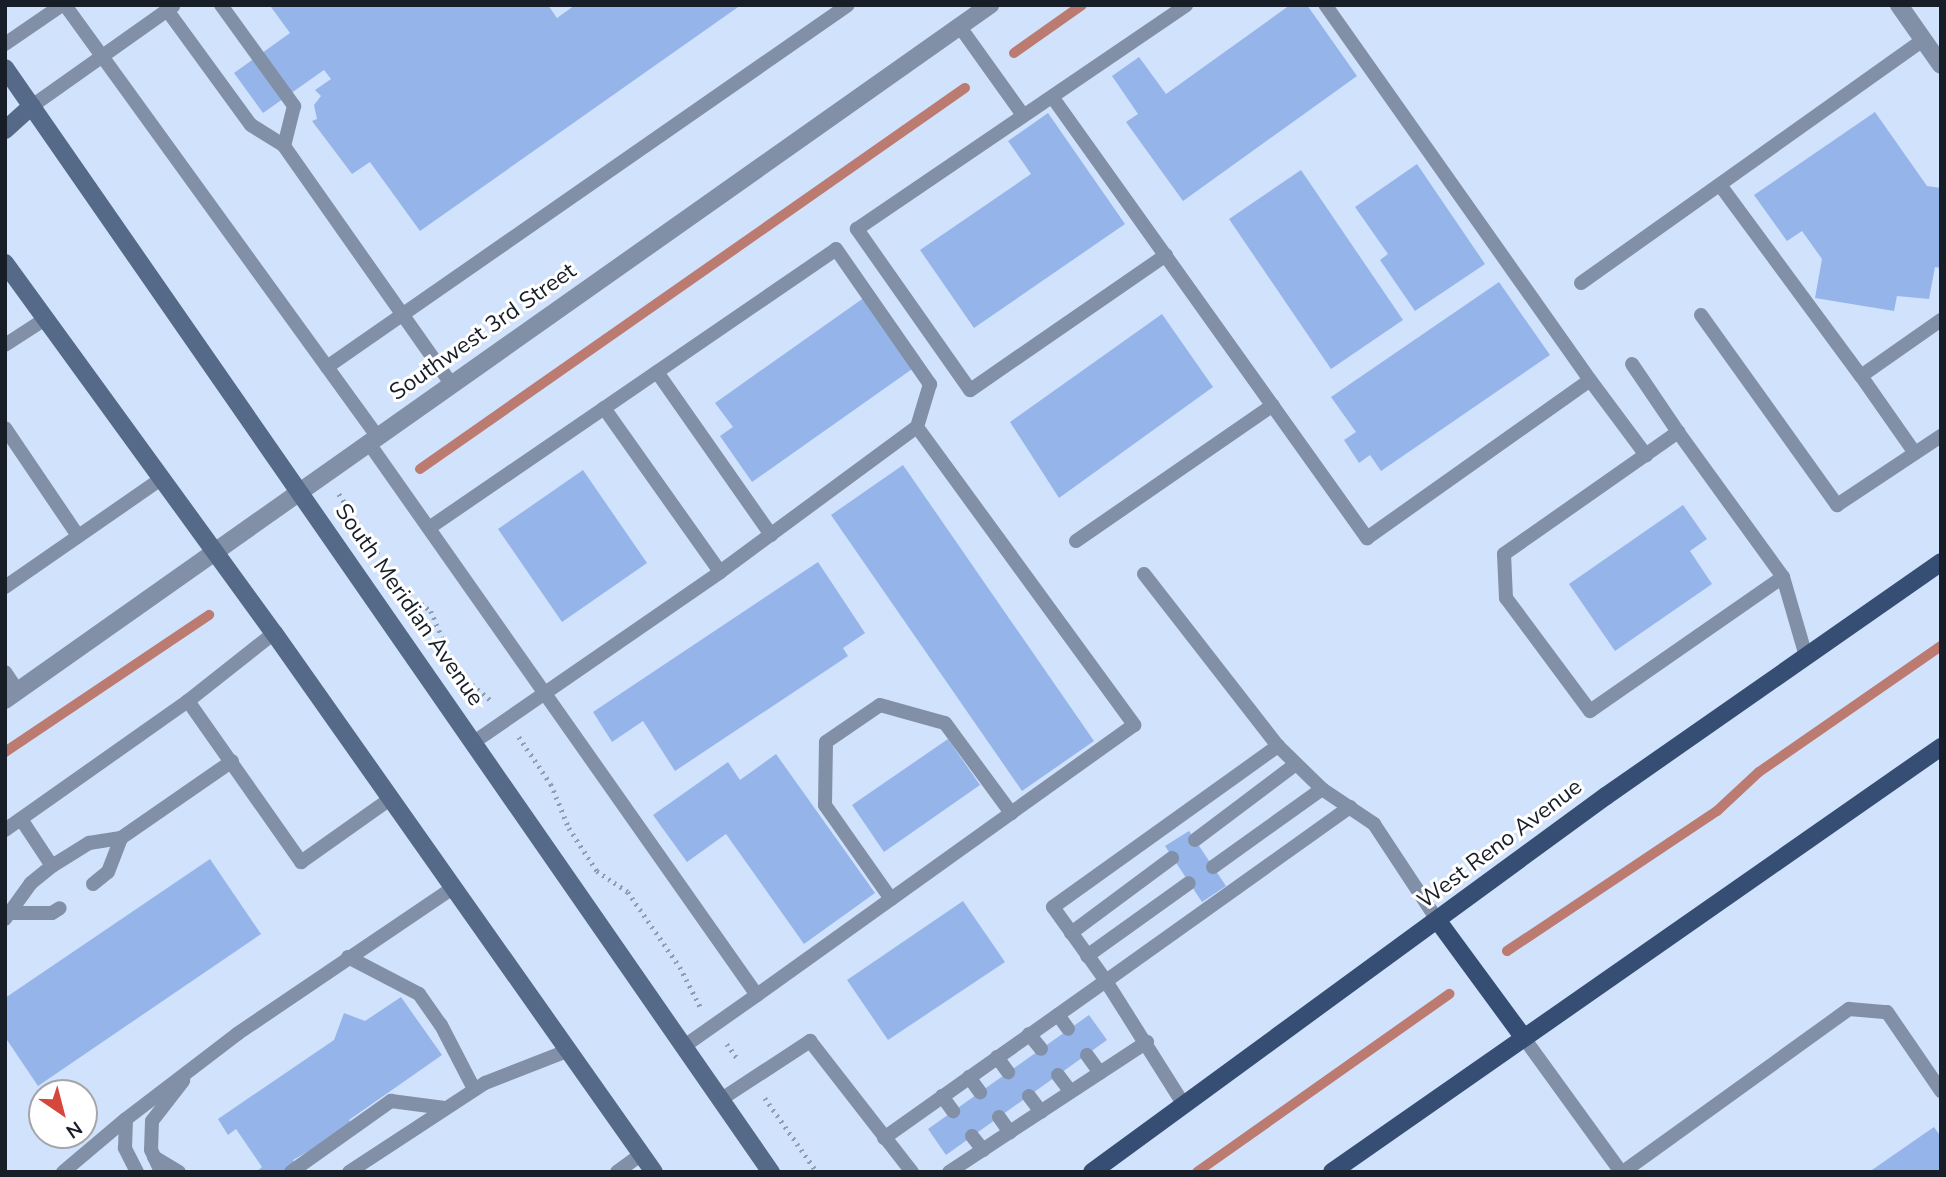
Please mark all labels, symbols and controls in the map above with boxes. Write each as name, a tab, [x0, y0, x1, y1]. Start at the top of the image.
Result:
street label: Southwest 3rd Street	[385, 257, 581, 407]
street label: South Meridian Avenue	[329, 499, 489, 711]
street label: West Reno Avenue	[1412, 773, 1588, 915]
north arrow	[28, 1079, 98, 1149]
text: N	[61, 1115, 87, 1144]

